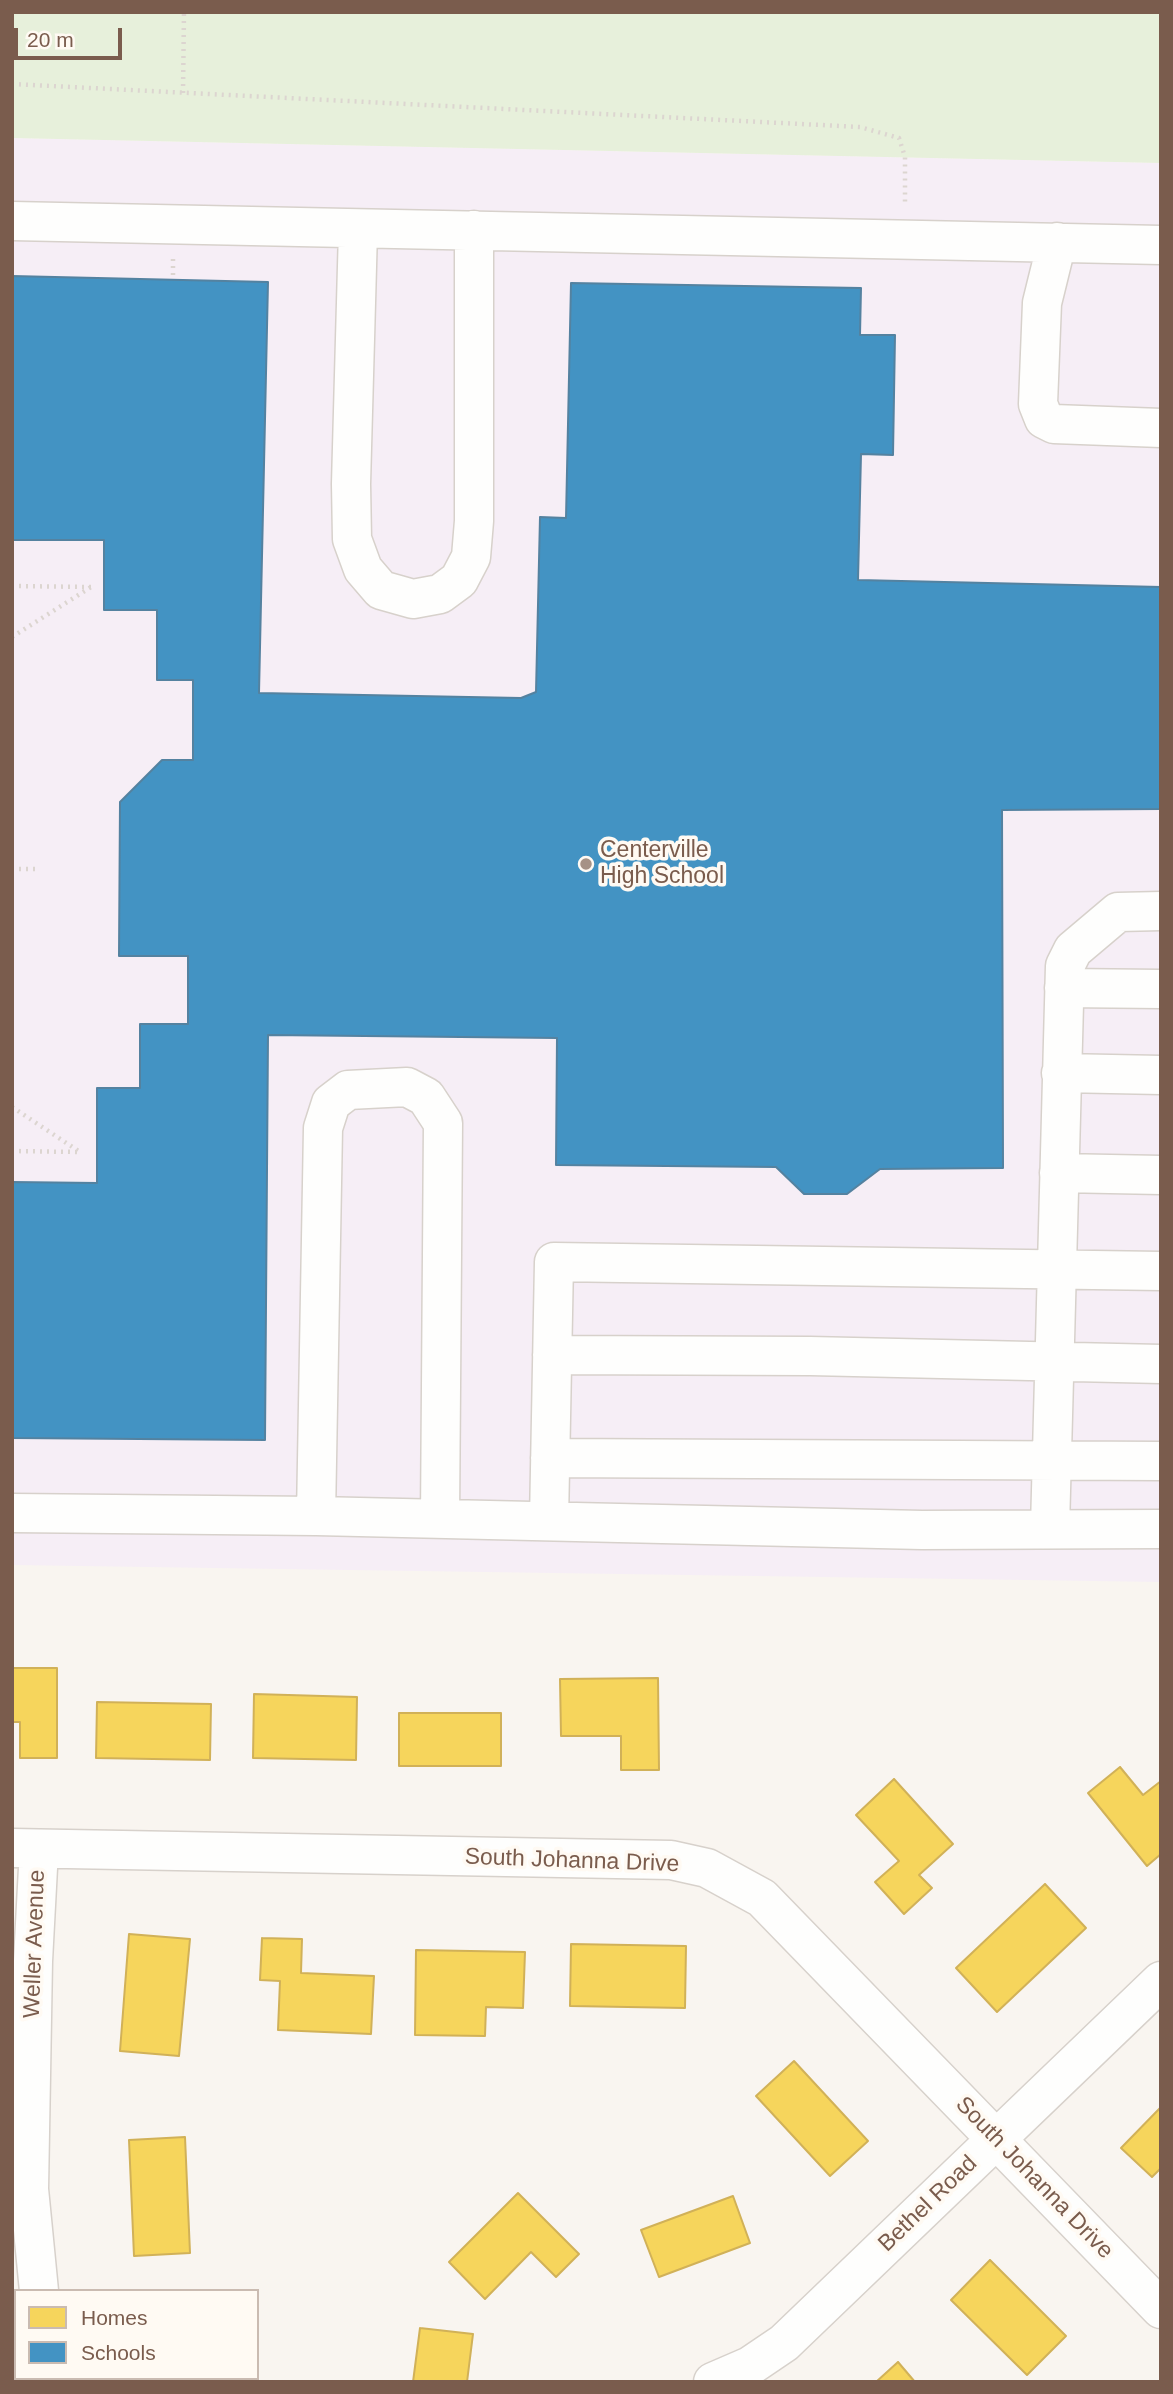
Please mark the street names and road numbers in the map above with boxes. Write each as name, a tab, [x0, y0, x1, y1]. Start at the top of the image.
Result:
street label: South Johanna Drive	[464, 1843, 680, 1879]
street label: Weller Avenue	[19, 1869, 51, 2019]
street label: South Johanna Drive	[949, 2091, 1119, 2265]
street label: Bethel Road	[873, 2150, 983, 2258]

